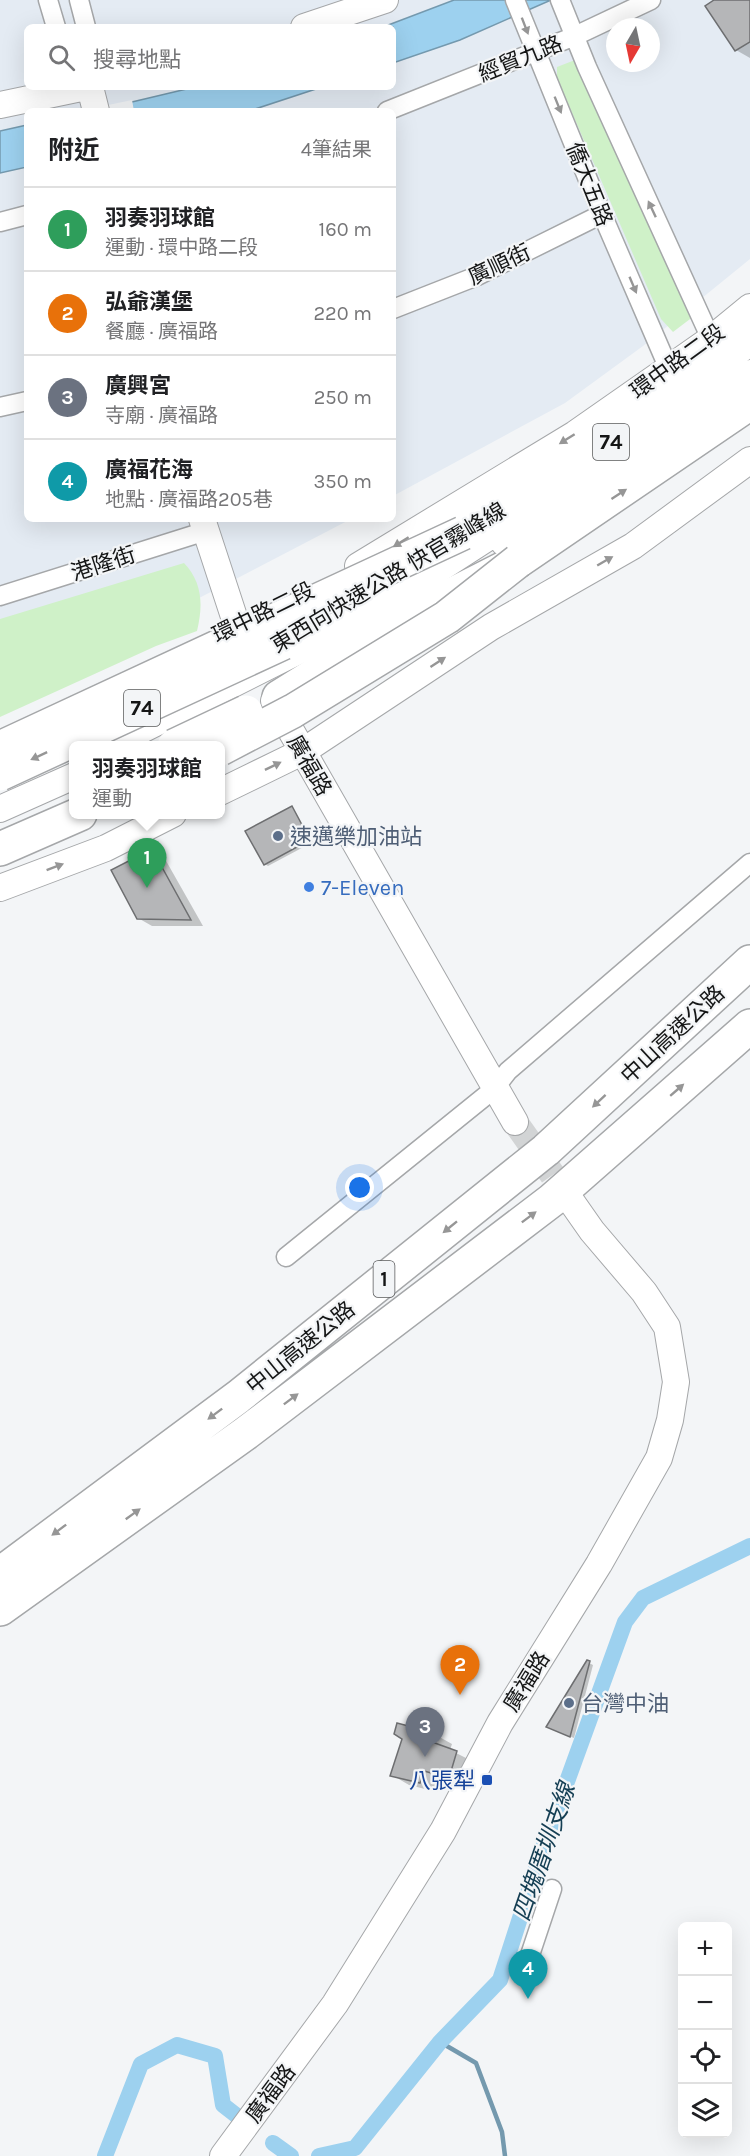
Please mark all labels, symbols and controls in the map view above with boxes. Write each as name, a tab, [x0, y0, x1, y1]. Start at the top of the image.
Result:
one-way arrow	[521, 17, 531, 35]
north arrow	[606, 18, 660, 72]
search box	[24, 24, 396, 90]
street label: 經貿九路	[475, 30, 566, 87]
icon: search	[45, 41, 78, 74]
text: 搜尋地點	[93, 47, 181, 73]
one-way arrow	[554, 96, 563, 114]
text: 附近	[48, 135, 100, 166]
text: 4筆結果	[301, 138, 372, 161]
street label: 僑大五路	[561, 139, 618, 230]
one-way arrow	[647, 200, 656, 218]
text: 羽奏羽球館	[105, 205, 215, 231]
text: 1	[64, 218, 71, 241]
text: 160 m	[319, 218, 372, 241]
text: 運動 · 環中路二段	[105, 236, 258, 259]
street label: 廣順街	[464, 239, 535, 291]
one-way arrow	[629, 276, 638, 294]
text: 弘爺漢堡	[105, 289, 193, 315]
text: 2	[61, 302, 74, 325]
text: 220 m	[313, 302, 372, 325]
street label: 環中路二段	[625, 319, 730, 405]
text: 餐廳 · 廣福路	[105, 320, 218, 343]
text: 廣興宮	[105, 373, 171, 399]
text: 3	[61, 386, 74, 409]
text: 250 m	[314, 386, 372, 409]
text: 寺廟 · 廣福路	[105, 404, 218, 427]
road number: 74	[593, 424, 629, 460]
one-way arrow	[559, 434, 575, 445]
text: 廣福花海	[105, 457, 193, 483]
text: 4	[62, 470, 73, 493]
text: 350 m	[314, 470, 372, 493]
text: 地點 · 廣福路205巷	[105, 488, 273, 511]
one-way arrow	[611, 488, 627, 500]
street label: 東西向快速公路 快官霧峰線	[266, 497, 511, 658]
one-way arrow	[392, 536, 409, 547]
street label: 港隆街	[68, 541, 139, 587]
one-way arrow	[597, 556, 613, 567]
street label: 環中路二段	[208, 577, 319, 649]
one-way arrow	[430, 657, 446, 668]
road number: 74	[124, 690, 160, 726]
street label: 廣福路	[281, 730, 337, 801]
popup	[69, 741, 225, 819]
one-way arrow	[31, 751, 48, 760]
text: 羽奏羽球館	[92, 756, 202, 782]
one-way arrow	[264, 761, 282, 771]
text: 運動	[92, 787, 132, 810]
place label: 速邁樂加油站	[290, 824, 422, 850]
marker: 速邁樂加油站	[271, 829, 285, 843]
pin: 1	[128, 838, 166, 888]
one-way arrow	[46, 862, 64, 872]
place label: 7-Eleven	[321, 875, 404, 901]
marker: 7-Eleven	[302, 880, 316, 894]
street label: 中山高速公路	[616, 980, 730, 1089]
one-way arrow	[669, 1084, 684, 1097]
one-way arrow	[591, 1094, 606, 1108]
your location	[345, 1173, 374, 1202]
one-way arrow	[522, 1212, 537, 1224]
one-way arrow	[443, 1220, 458, 1233]
road number: 1	[374, 1261, 394, 1297]
street label: 中山高速公路	[241, 1296, 360, 1399]
one-way arrow	[283, 1393, 298, 1405]
one-way arrow	[208, 1408, 224, 1420]
one-way arrow	[125, 1508, 140, 1520]
one-way arrow	[51, 1524, 66, 1536]
pin: 2	[440, 1646, 480, 1695]
street label: 廣福路	[498, 1647, 555, 1716]
place label: 台灣中油	[581, 1691, 669, 1717]
marker: 台灣中油	[562, 1696, 576, 1710]
pin: 3	[406, 1708, 444, 1757]
place label: 八張犁	[409, 1768, 475, 1794]
marker: 八張犁	[480, 1773, 494, 1787]
water label: 四塊厝圳支線	[507, 1777, 582, 1925]
map controls	[678, 1922, 732, 2138]
button: +	[678, 1922, 732, 1976]
pin: 4	[508, 1950, 548, 1999]
button: −	[678, 1976, 732, 2030]
button: locate	[678, 2030, 732, 2084]
street label: 廣福路	[241, 2059, 301, 2128]
button: layers	[678, 2084, 732, 2138]

